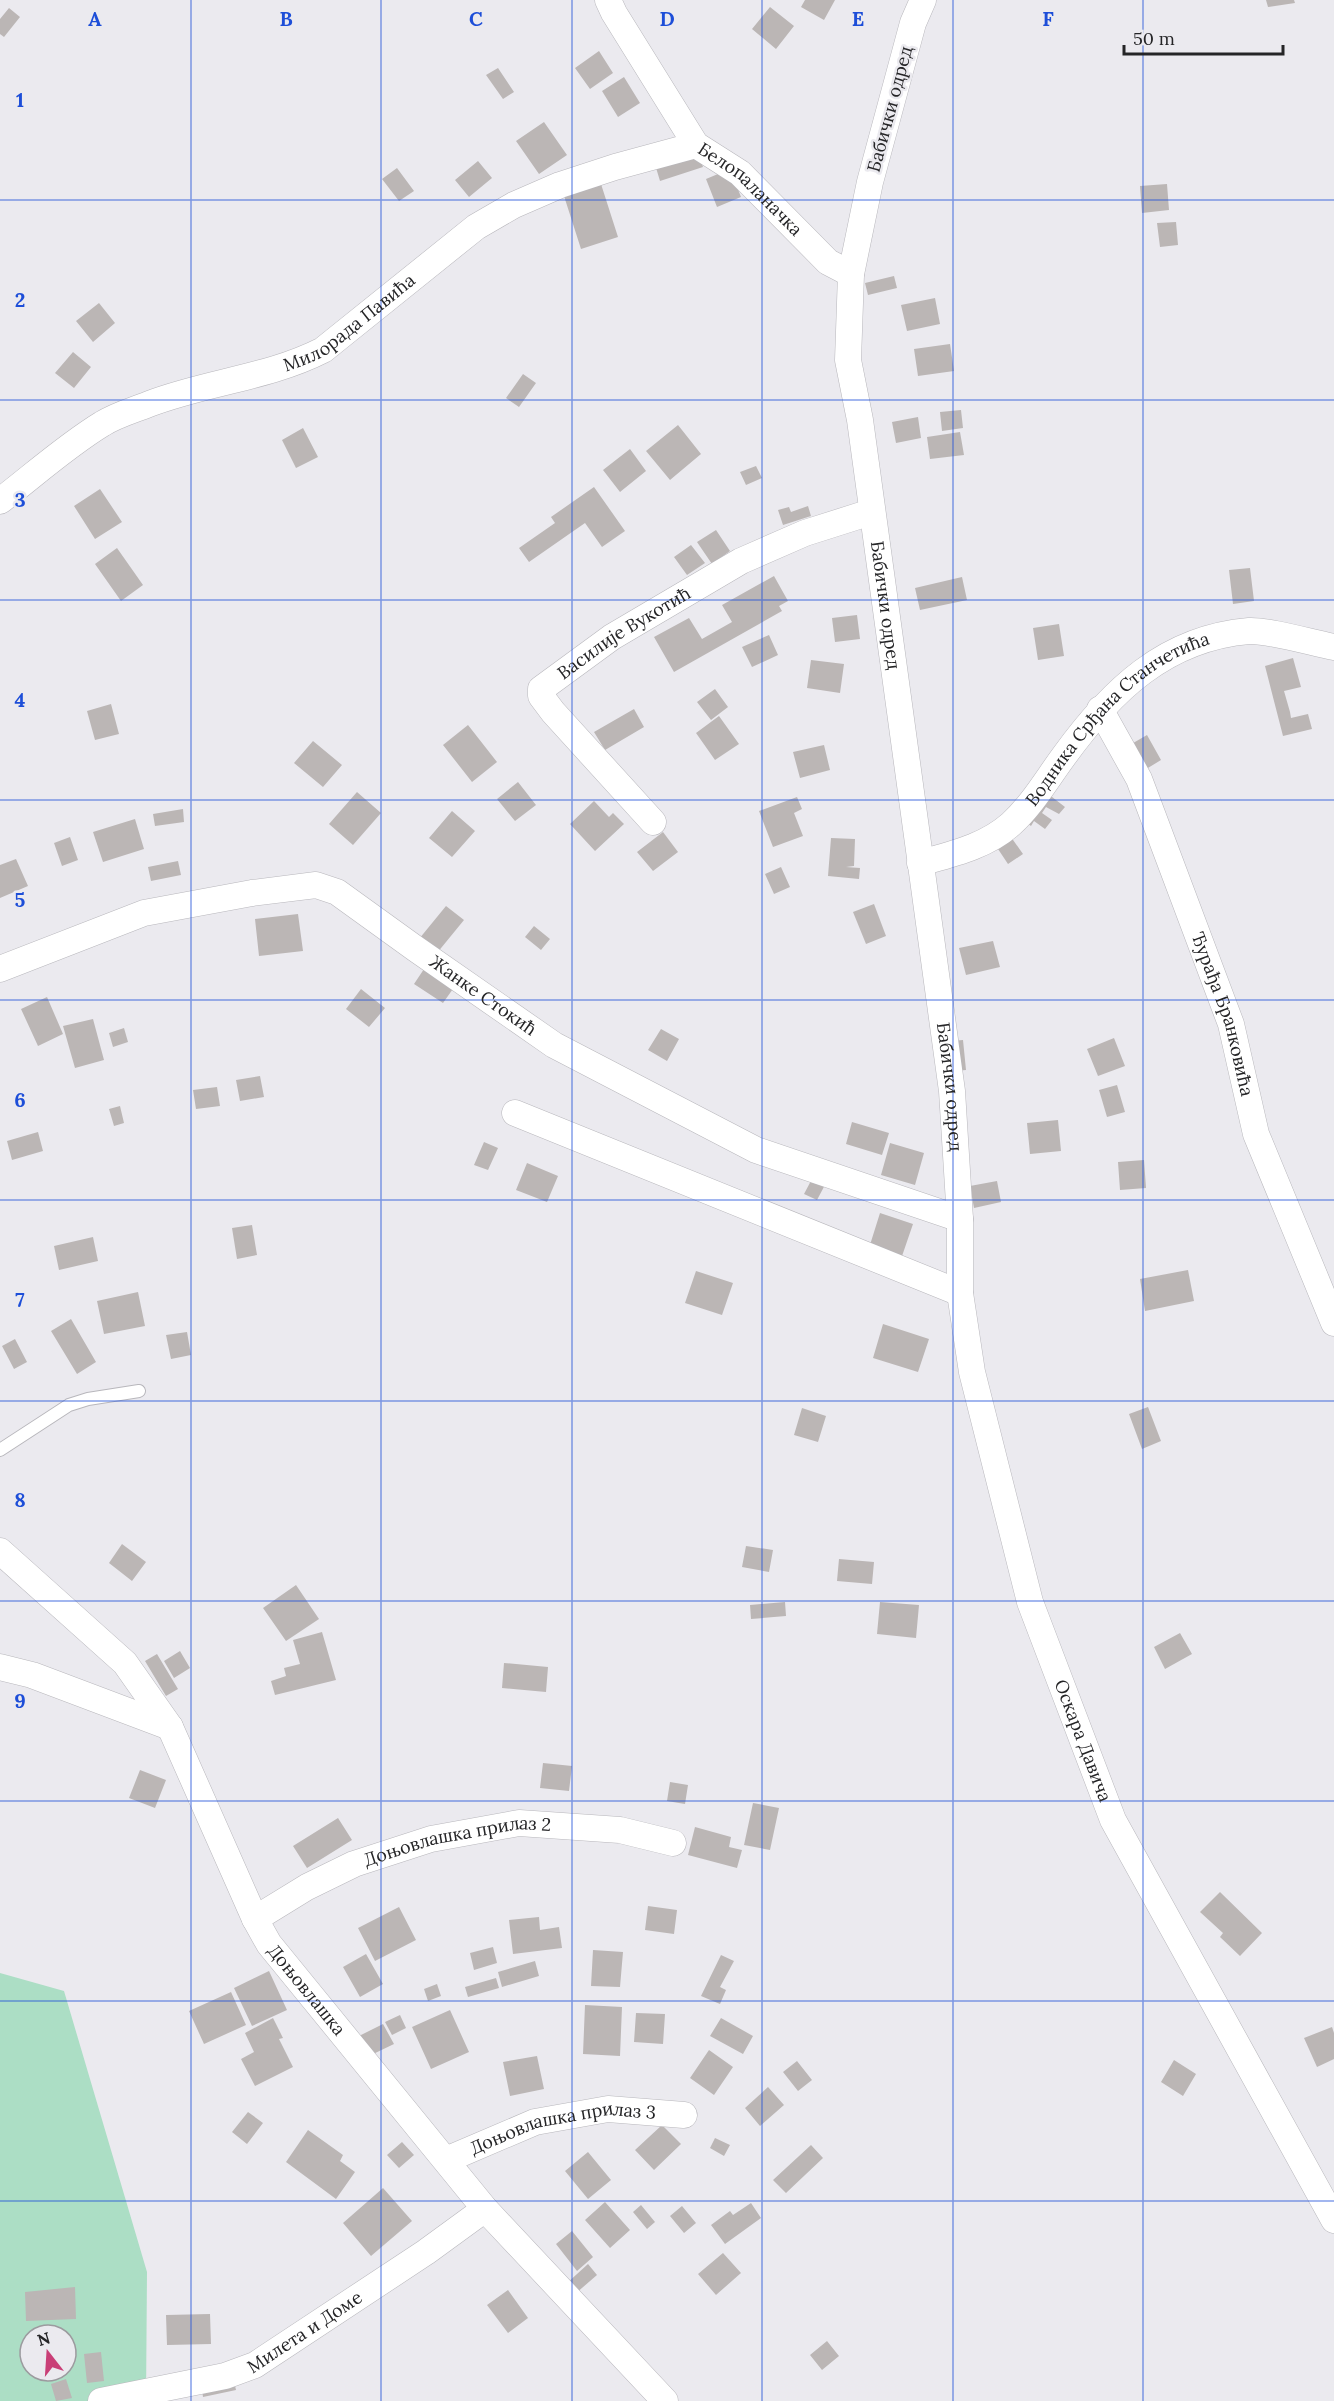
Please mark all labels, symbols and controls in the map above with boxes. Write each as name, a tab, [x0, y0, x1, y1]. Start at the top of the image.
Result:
text: A	[88, 6, 102, 31]
text: B	[279, 6, 293, 31]
text: C	[469, 6, 483, 31]
text: D	[659, 6, 675, 31]
text: E	[852, 6, 864, 31]
text: F	[1042, 6, 1054, 31]
scale bar	[1124, 18, 1283, 56]
text: 50 m	[1133, 27, 1175, 50]
street label: Бабички одред	[862, 43, 917, 174]
text: 1	[16, 87, 24, 112]
street label: Белопаланачка	[694, 137, 808, 241]
street label: Милорада Павића	[280, 269, 420, 377]
text: 2	[15, 287, 25, 312]
text: 3	[14, 487, 26, 512]
street label: Бабички одред	[866, 539, 906, 671]
street label: Василије Вукотић	[553, 581, 695, 684]
street label: Водника Срђана Станчетића	[1020, 627, 1212, 811]
text: 4	[15, 687, 26, 712]
text: 5	[15, 887, 26, 912]
street label: Ђурађа Бранковића	[1186, 929, 1259, 1098]
street label: Жанке Стокић	[425, 950, 542, 1041]
street label: Бабички одред	[932, 1021, 968, 1153]
text: 6	[14, 1087, 26, 1112]
text: 7	[15, 1287, 25, 1312]
text: 8	[14, 1487, 26, 1512]
street label: Оскара Давича	[1050, 1676, 1117, 1805]
text: 9	[14, 1688, 26, 1713]
street label: Доњовлашка прилаз 2	[361, 1811, 552, 1871]
street label: Доњовлашка	[263, 1939, 351, 2040]
street label: Доњовлашка прилаз 3	[466, 2096, 657, 2160]
street label: Милета и Доме	[242, 2285, 367, 2378]
north arrow	[18, 2323, 78, 2383]
text: N	[35, 2327, 52, 2350]

